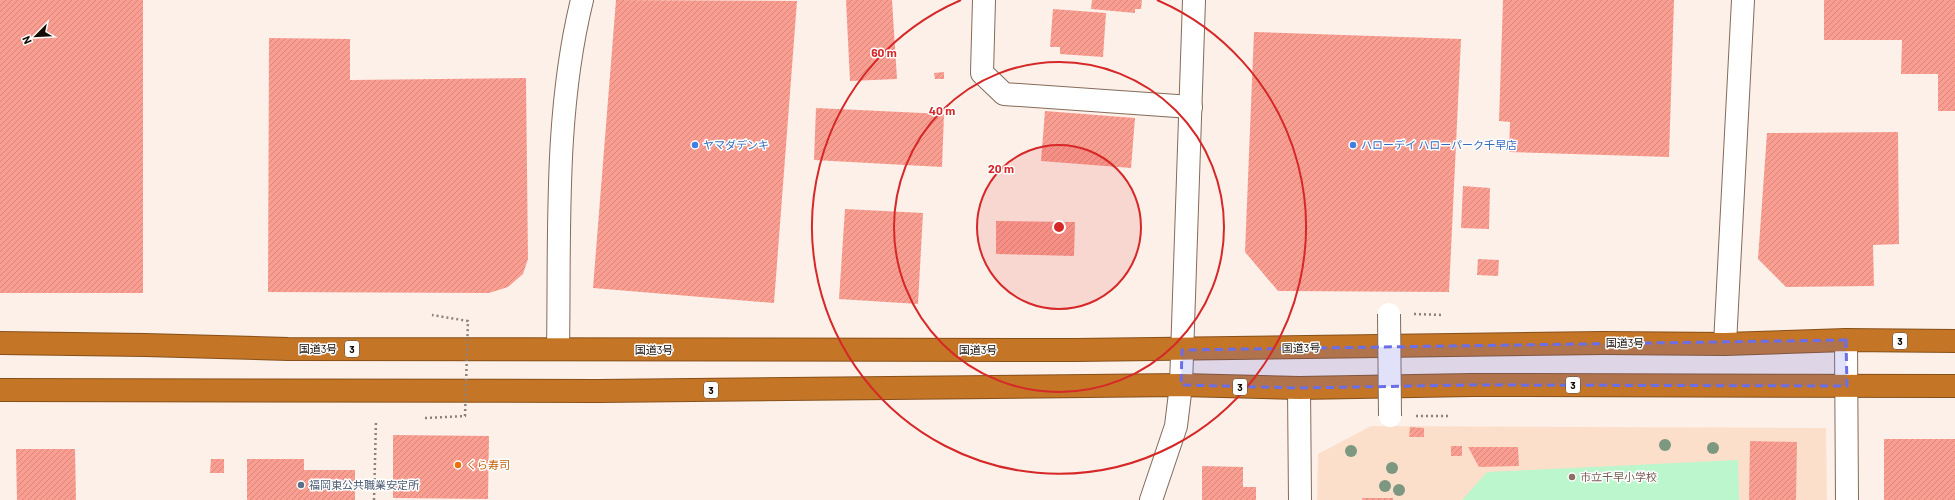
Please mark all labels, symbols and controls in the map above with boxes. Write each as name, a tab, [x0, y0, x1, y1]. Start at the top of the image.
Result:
north arrow	[16, 16, 56, 56]
text: N	[19, 34, 34, 46]
text: 60 m	[871, 45, 897, 59]
text: 40 m	[929, 103, 955, 117]
place label: ヤマダデンキ	[703, 138, 769, 151]
place label: ハローデイ ハローパーク千早店	[1361, 138, 1517, 151]
marker: ヤマダデンキ	[690, 140, 700, 150]
marker: ハローデイ ハローパーク千早店	[1348, 140, 1358, 150]
text: 20 m	[988, 161, 1014, 175]
centre of rings	[1052, 220, 1066, 234]
road number: 3	[1893, 333, 1907, 349]
street label: 国道3号	[1606, 336, 1644, 349]
road number: 3	[345, 341, 359, 357]
street label: 国道3号	[1282, 341, 1320, 354]
street label: 国道3号	[299, 342, 337, 355]
street label: 国道3号	[635, 343, 673, 356]
street label: 国道3号	[959, 343, 997, 356]
road number: 3	[1566, 377, 1580, 393]
road number: 3	[1233, 379, 1247, 395]
road number: 3	[704, 382, 718, 398]
place label: くら寿司	[466, 458, 510, 471]
marker: くら寿司	[453, 460, 463, 470]
place label: 市立千早小学校	[1580, 470, 1657, 483]
marker: 市立千早小学校	[1567, 472, 1577, 482]
place label: 福岡東公共職業安定所	[309, 478, 420, 491]
marker: 福岡東公共職業安定所	[296, 480, 306, 490]

